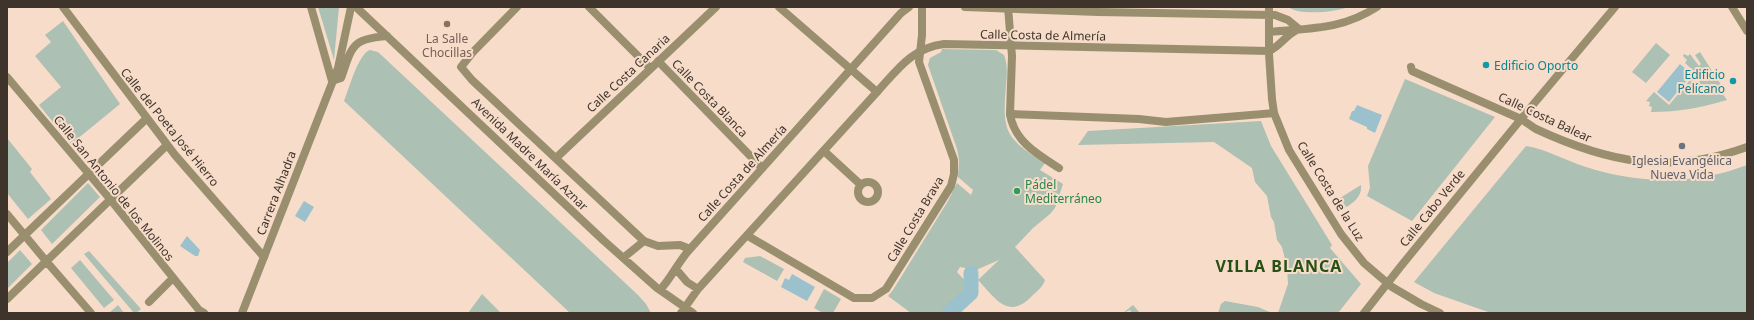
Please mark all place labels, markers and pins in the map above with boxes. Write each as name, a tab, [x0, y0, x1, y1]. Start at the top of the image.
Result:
marker: La Salle Chocillas	[442, 19, 452, 29]
place label: La Salle Chocillas	[422, 30, 472, 61]
place label: Edificio Oporto	[1494, 57, 1578, 74]
marker: Edificio Oporto	[1481, 60, 1491, 70]
place label: Edificio Pelícano	[1678, 66, 1725, 97]
marker: Edificio Pelícano	[1728, 76, 1738, 86]
marker: Iglesia Evangélica Nueva Vida	[1677, 141, 1687, 151]
place label: Iglesia Evangélica Nueva Vida	[1632, 152, 1732, 183]
place label: Pádel Mediterráneo	[1025, 176, 1102, 207]
marker: Pádel Mediterráneo	[1012, 186, 1022, 196]

